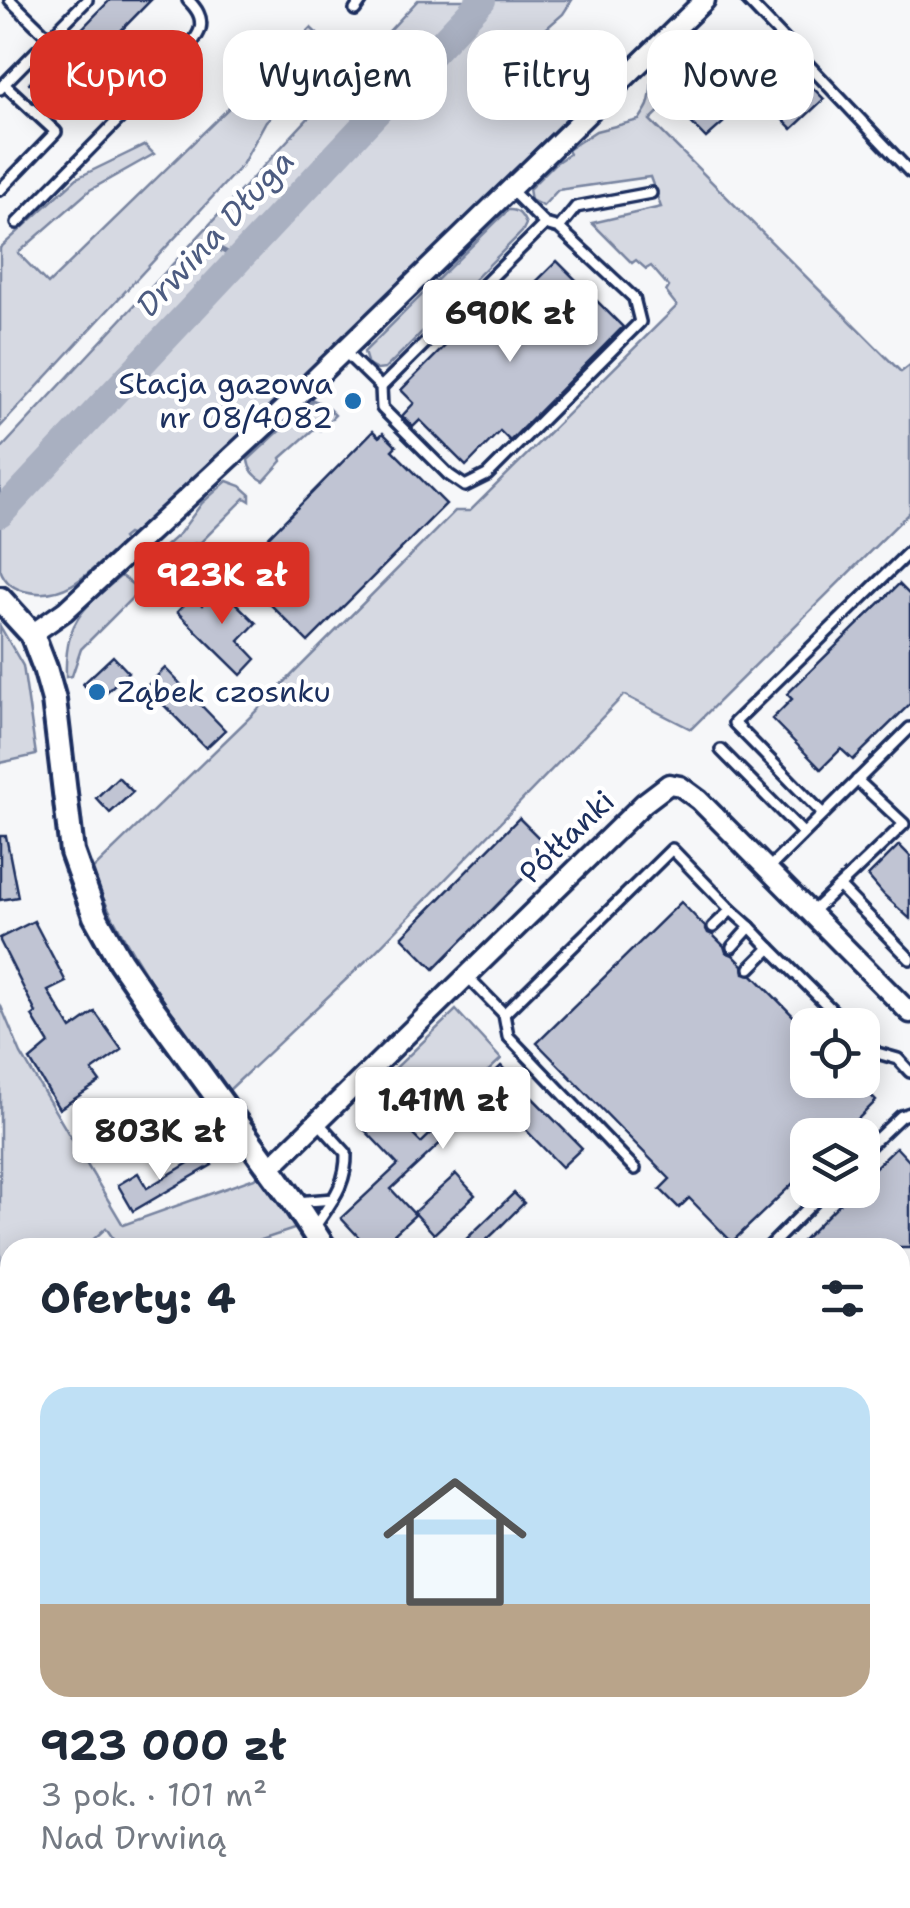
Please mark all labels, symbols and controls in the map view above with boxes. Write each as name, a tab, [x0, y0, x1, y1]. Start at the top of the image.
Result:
chip: Kupno	[30, 30, 203, 120]
chip: Wynajem	[223, 30, 447, 120]
chip: Filtry	[467, 30, 627, 120]
chip: Nowe	[647, 30, 814, 120]
water label: Drwina Długa	[126, 140, 303, 326]
pin: 690K zł	[418, 280, 602, 365]
text: 690K zł	[445, 291, 575, 334]
place label: Stacja gazowa nr 08/4082	[118, 363, 333, 438]
marker: Stacja gazowa nr 08/4082	[342, 390, 364, 412]
pin: 923K zł	[130, 542, 314, 627]
text: 923K zł	[156, 553, 288, 596]
place label: Ząbek czosnku	[117, 671, 331, 712]
marker: Ząbek czosnku	[86, 681, 108, 703]
street label: Półłanki	[510, 781, 623, 892]
map controls	[790, 1008, 880, 1208]
button: locate	[790, 1008, 880, 1098]
pin: 1.41M zł	[340, 1067, 546, 1152]
text: 1.41M zł	[377, 1078, 509, 1121]
pin: 803K zł	[68, 1098, 252, 1183]
text: 803K zł	[94, 1109, 226, 1152]
button: layers	[790, 1118, 880, 1208]
text: Oferty: 4	[40, 1270, 236, 1326]
icon: filters	[815, 1271, 870, 1326]
icon: home	[365, 1452, 545, 1632]
text: 923 000 zł	[40, 1717, 286, 1773]
text: 3 pok. · 101 m²	[40, 1773, 267, 1816]
text: Nad Drwiną	[40, 1816, 226, 1859]

